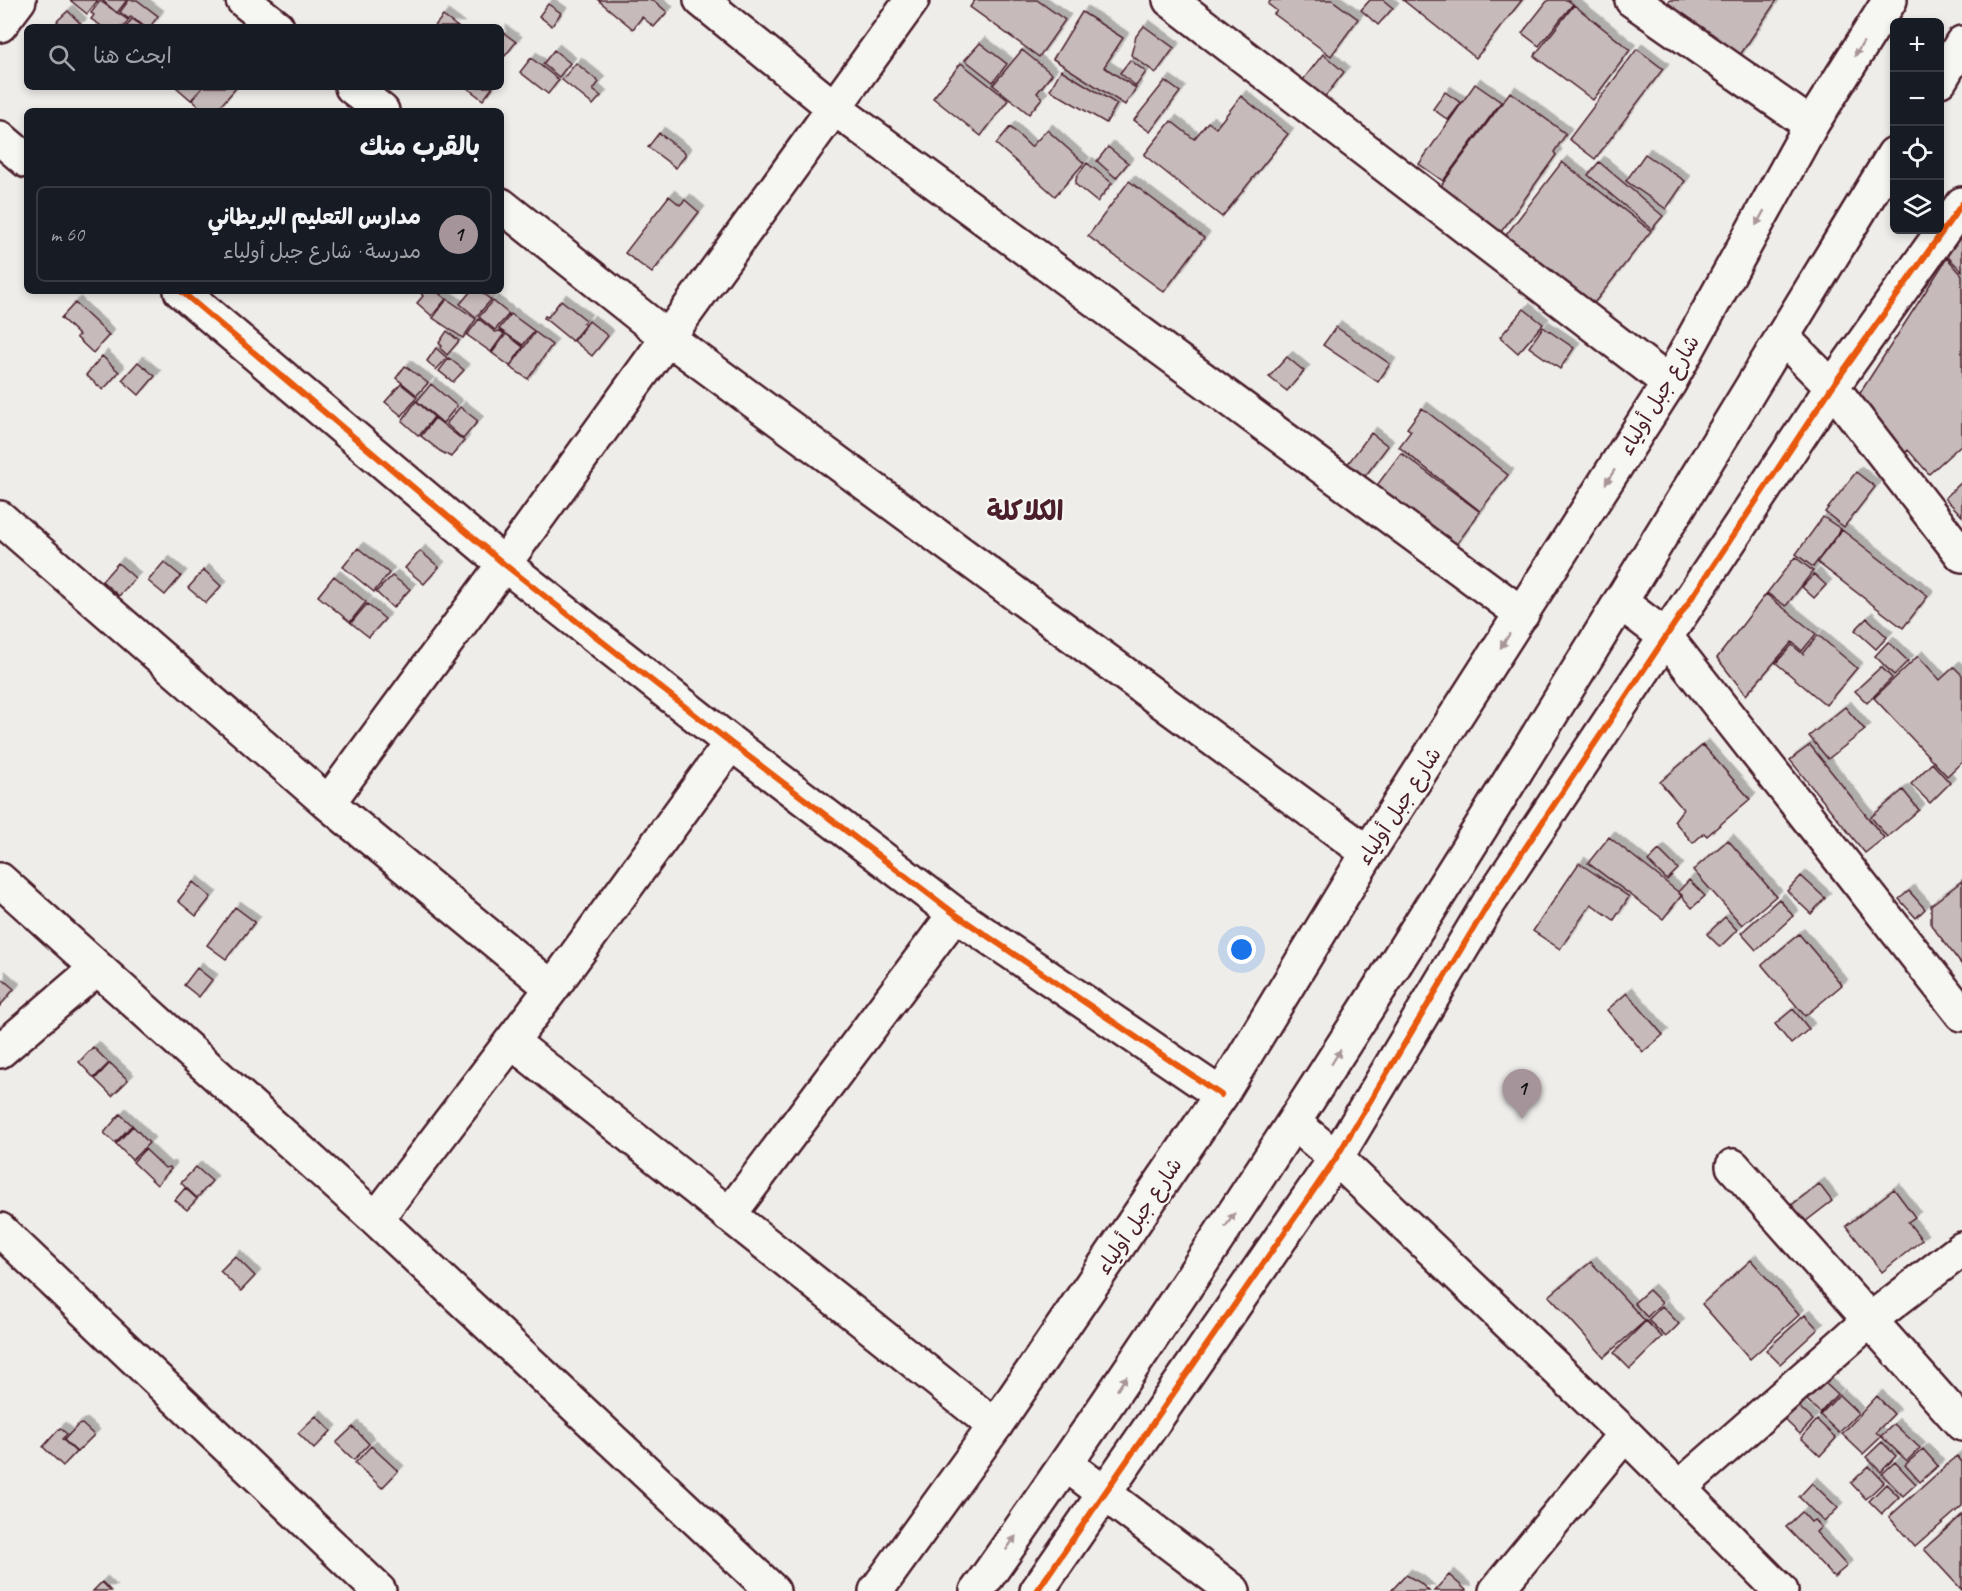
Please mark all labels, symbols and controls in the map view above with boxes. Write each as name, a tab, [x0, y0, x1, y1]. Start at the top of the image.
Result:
map controls	[1890, 18, 1944, 234]
button: +	[1890, 18, 1944, 72]
search box	[24, 24, 504, 90]
icon: search	[45, 41, 78, 74]
one-way arrow	[1853, 41, 1864, 58]
text: ابحث هنا	[93, 42, 172, 70]
button: −	[1890, 72, 1944, 126]
button: locate	[1890, 126, 1944, 180]
text: بالقرب منك	[360, 130, 480, 163]
button: layers	[1890, 180, 1944, 234]
text: مدارس التعليم البريطاني	[208, 203, 421, 231]
one-way arrow	[1755, 209, 1765, 226]
text: 60 m	[50, 222, 84, 247]
text: 1	[454, 222, 463, 247]
text: مدرسة · شارع جبل أولياء	[223, 239, 421, 264]
street label: شارع جبل أولياء	[1613, 330, 1707, 461]
one-way arrow	[1604, 469, 1615, 485]
district label: الكلاكلة	[987, 494, 1063, 528]
one-way arrow	[1499, 633, 1510, 650]
street label: شارع جبل أولياء	[1351, 742, 1448, 871]
your location	[1227, 935, 1256, 964]
one-way arrow	[1330, 1049, 1341, 1065]
pin: 1	[1502, 1070, 1541, 1119]
street label: شارع جبل أولياء	[1090, 1153, 1189, 1281]
one-way arrow	[1224, 1213, 1236, 1229]
one-way arrow	[1116, 1374, 1127, 1391]
one-way arrow	[1005, 1536, 1017, 1552]

